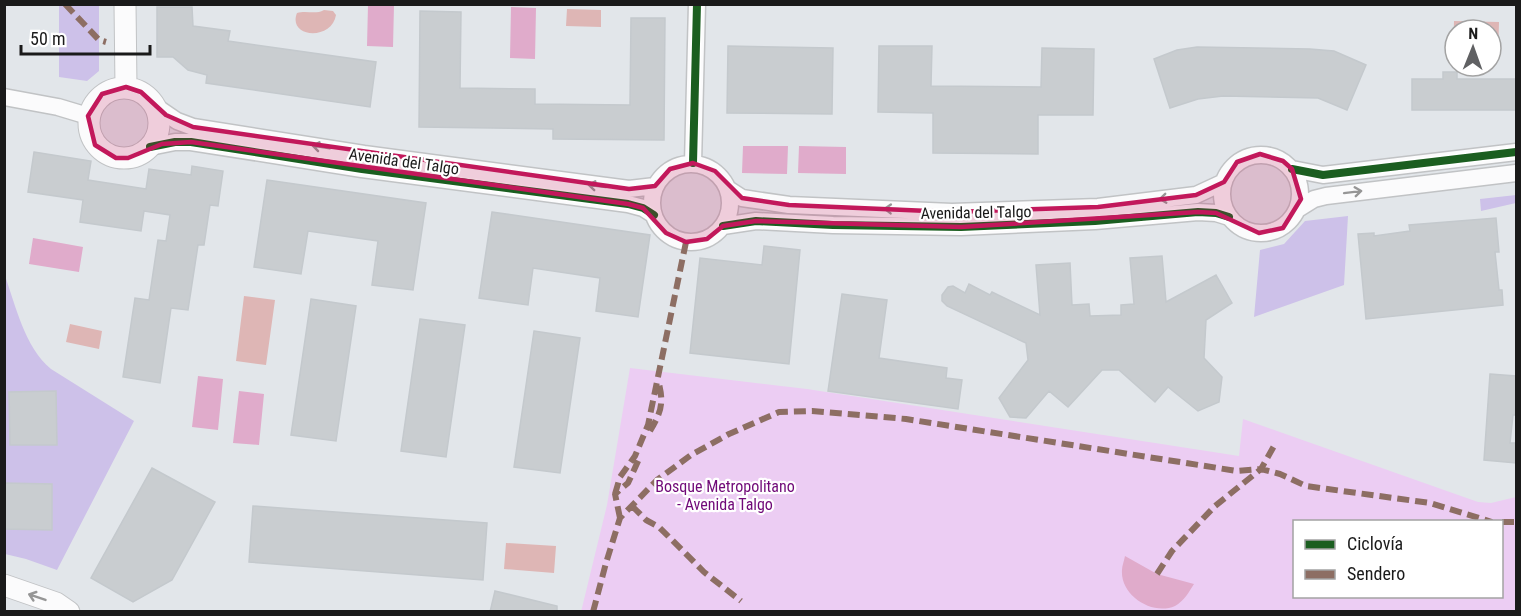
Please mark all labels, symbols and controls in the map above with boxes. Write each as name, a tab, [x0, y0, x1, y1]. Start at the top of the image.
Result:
scale bar	[21, 18, 150, 56]
north arrow	[1443, 18, 1503, 78]
text: N	[1468, 24, 1478, 43]
text: 50 m	[30, 28, 65, 49]
one-way arrow	[311, 142, 331, 153]
street label: Avenida del Talgo	[348, 144, 460, 179]
one-way arrow	[588, 180, 607, 191]
one-way arrow	[1343, 187, 1363, 198]
one-way arrow	[1159, 193, 1179, 204]
street label: Avenida del Talgo	[920, 202, 1032, 223]
one-way arrow	[883, 204, 903, 215]
park label: Bosque Metropolitano - Avenida Talgo	[655, 477, 795, 514]
legend	[1293, 520, 1503, 598]
text: Ciclovía	[1347, 533, 1403, 554]
text: Sendero	[1347, 563, 1405, 584]
one-way arrow	[28, 590, 47, 601]

